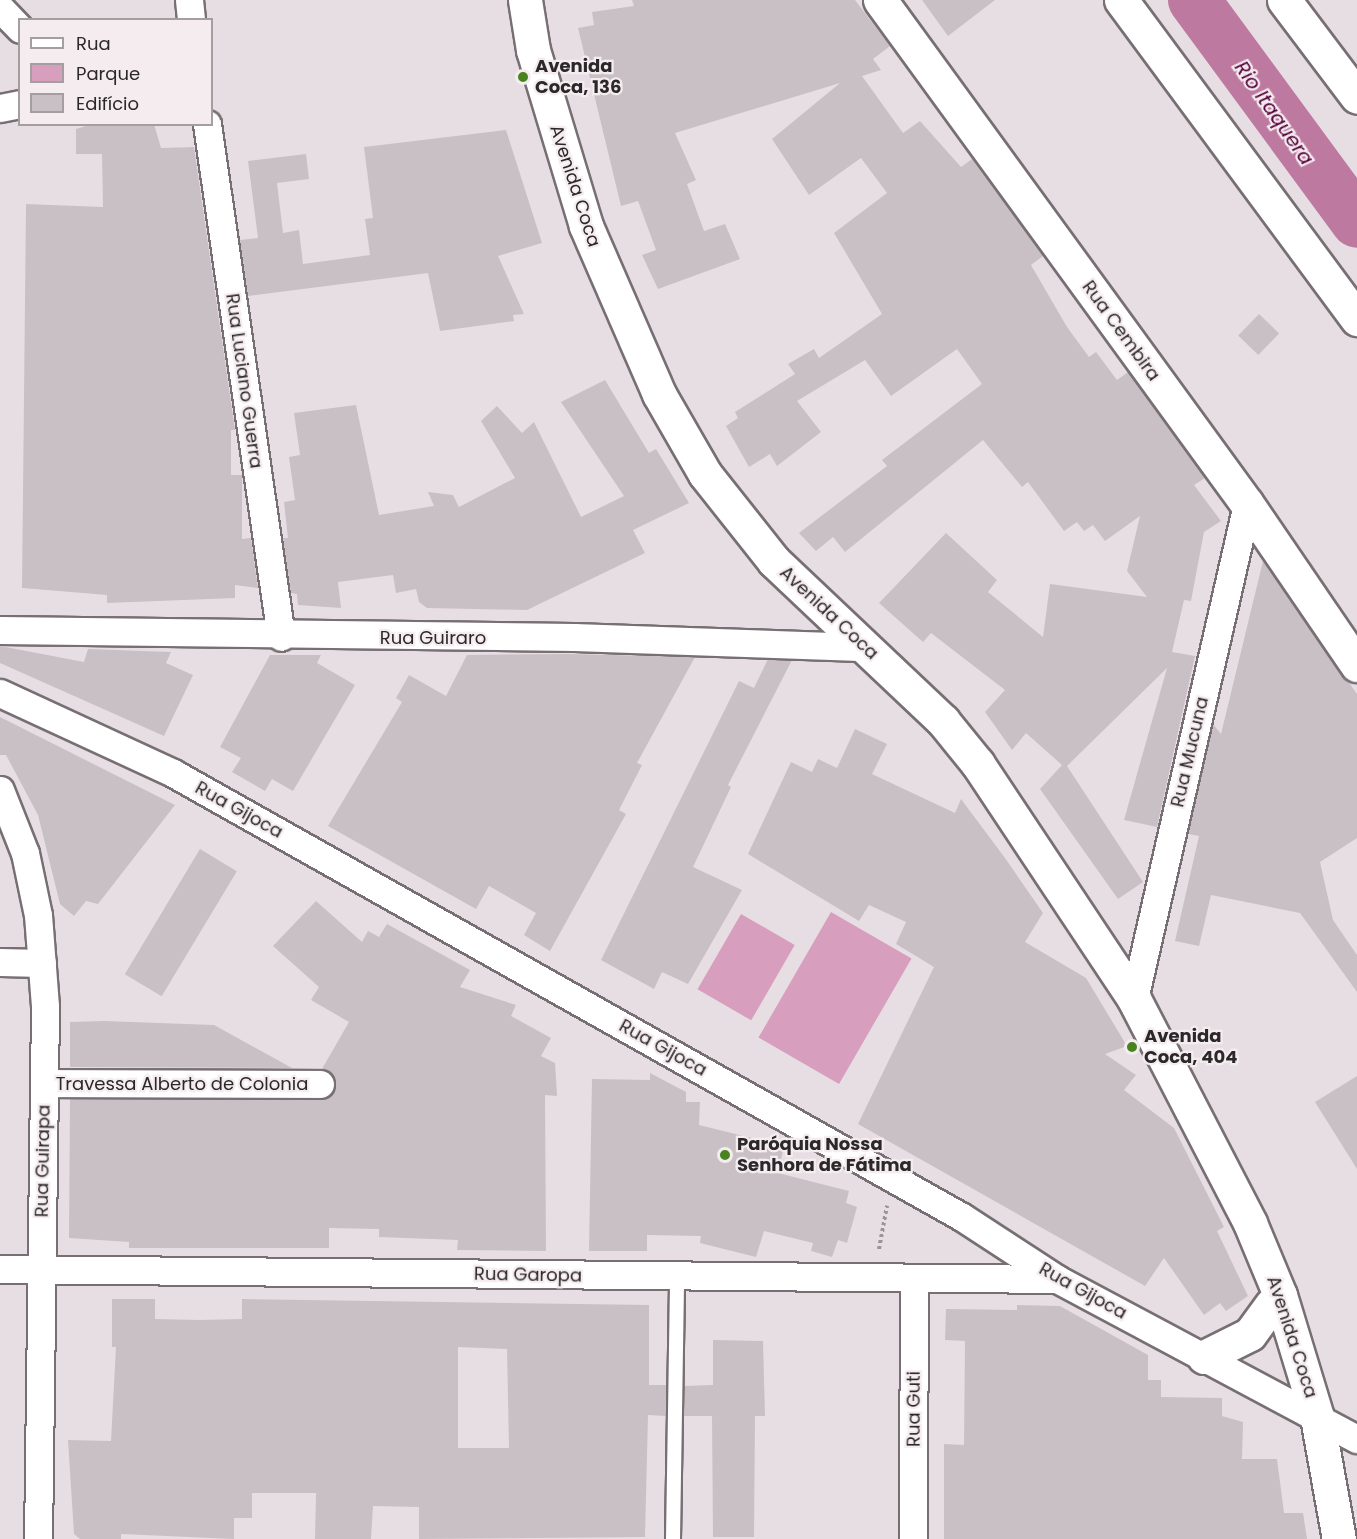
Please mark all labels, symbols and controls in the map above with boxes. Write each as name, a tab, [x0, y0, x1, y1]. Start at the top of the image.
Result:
legend	[18, 18, 213, 126]
text: Rua	[76, 31, 111, 56]
place label: Avenida Coca, 136	[535, 56, 621, 98]
water label: Rio Itaquera	[1229, 56, 1319, 170]
text: Parque	[76, 61, 140, 86]
marker: Avenida Coca, 136	[516, 70, 530, 84]
text: Edifício	[76, 91, 139, 116]
street label: Avenida Coca	[545, 122, 605, 250]
street label: Rua Cembira	[1077, 277, 1165, 385]
street label: Rua Luciano Guerra	[221, 292, 267, 470]
street label: Avenida Coca	[775, 562, 883, 664]
street label: Rua Guiraro	[380, 627, 486, 649]
street label: Rua Mucuna	[1167, 695, 1213, 809]
street label: Rua Gijoca	[191, 777, 287, 843]
street label: Rua Gijoca	[615, 1015, 711, 1081]
place label: Avenida Coca, 404	[1144, 1026, 1237, 1068]
marker: Avenida Coca, 404	[1125, 1040, 1139, 1054]
street label: Travessa Alberto de Colonia	[56, 1073, 308, 1095]
street label: Rua Guirapa	[31, 1105, 55, 1217]
place label: Paróquia Nossa Senhora de Fátima	[737, 1134, 912, 1176]
marker: Paróquia Nossa Senhora de Fátima	[718, 1148, 732, 1162]
street label: Rua Gijoca	[1035, 1258, 1131, 1324]
street label: Rua Garopa	[474, 1263, 582, 1287]
street label: Avenida Coca	[1262, 1273, 1322, 1401]
street label: Rua Guti	[903, 1371, 925, 1447]

